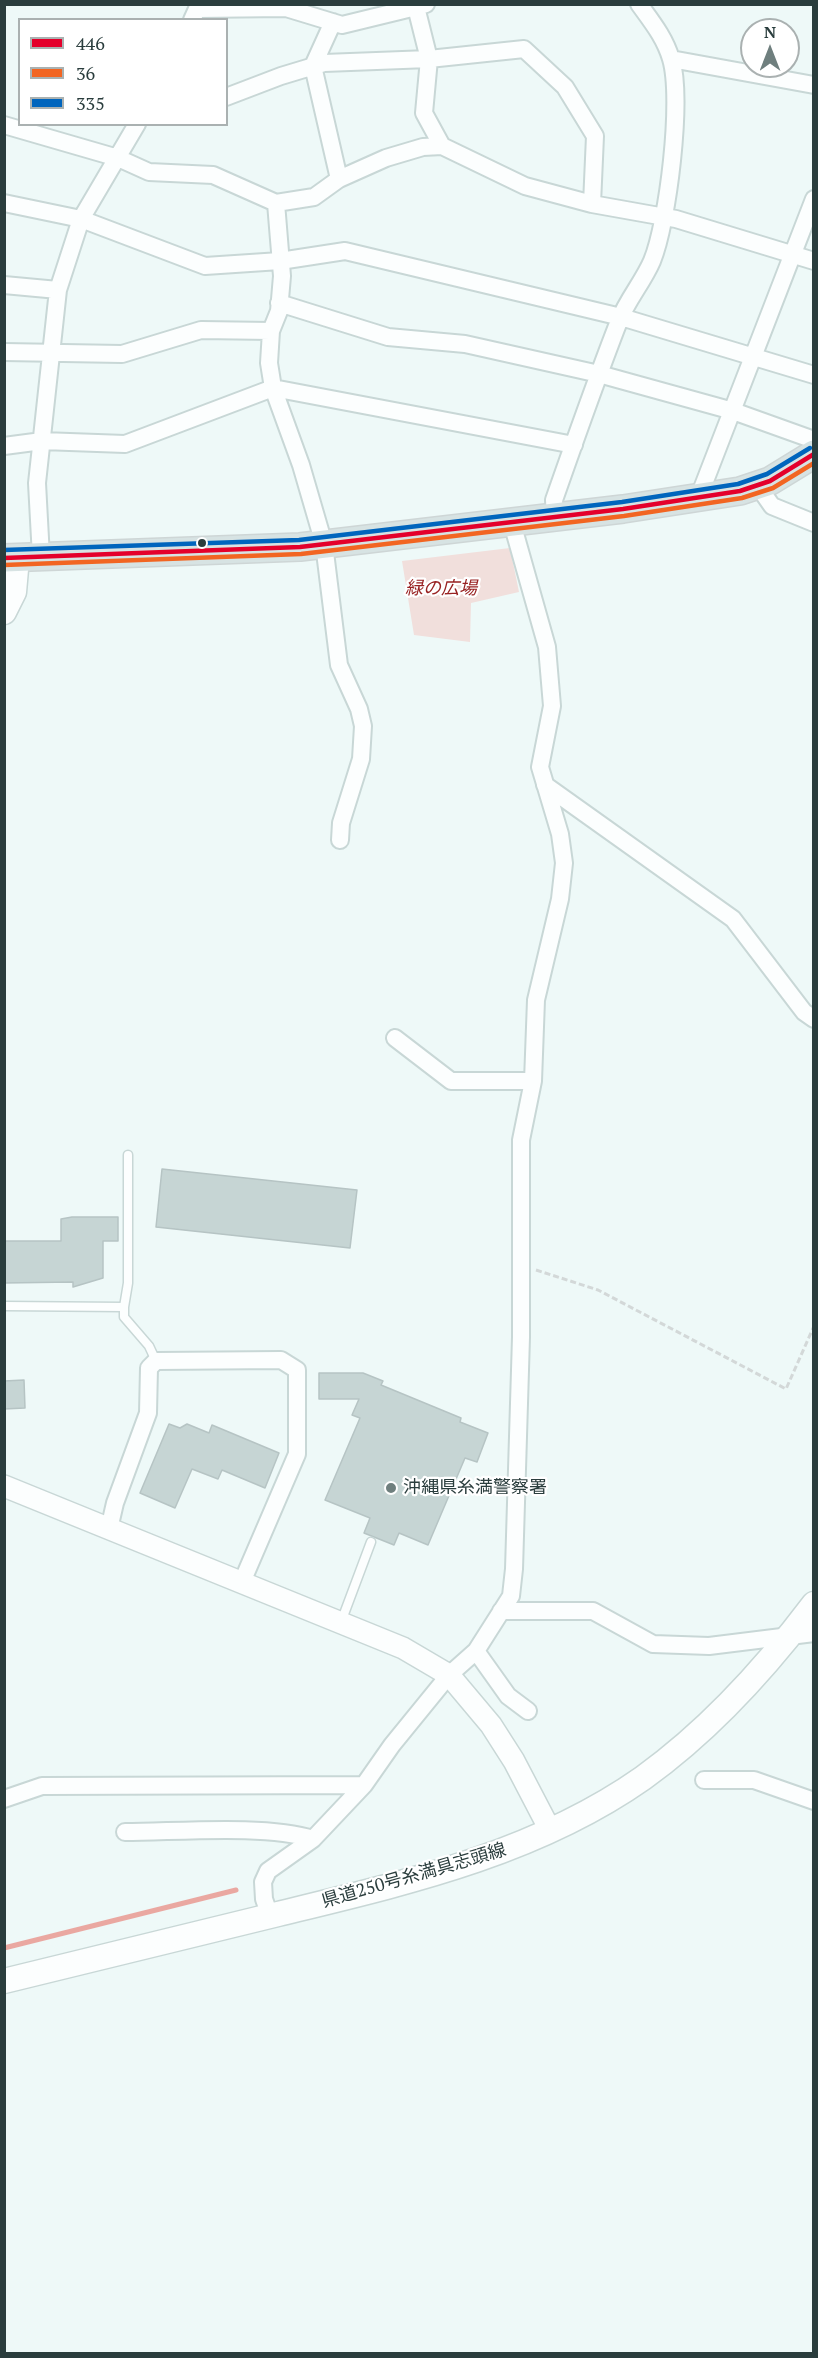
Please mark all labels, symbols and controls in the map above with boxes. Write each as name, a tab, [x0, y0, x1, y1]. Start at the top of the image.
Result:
legend	[18, 18, 228, 126]
north arrow	[740, 18, 800, 78]
text: N	[764, 21, 776, 43]
text: 446	[76, 31, 105, 55]
text: 36	[76, 61, 95, 85]
text: 335	[76, 91, 105, 115]
unlabelled marker	[196, 537, 208, 549]
park label: 緑の広場	[405, 578, 477, 600]
place label: 沖縄県糸満警察署	[403, 1477, 547, 1499]
marker: 沖縄県糸満警察署	[384, 1481, 398, 1495]
street label: 県道250号糸満具志頭線	[319, 1839, 509, 1913]

